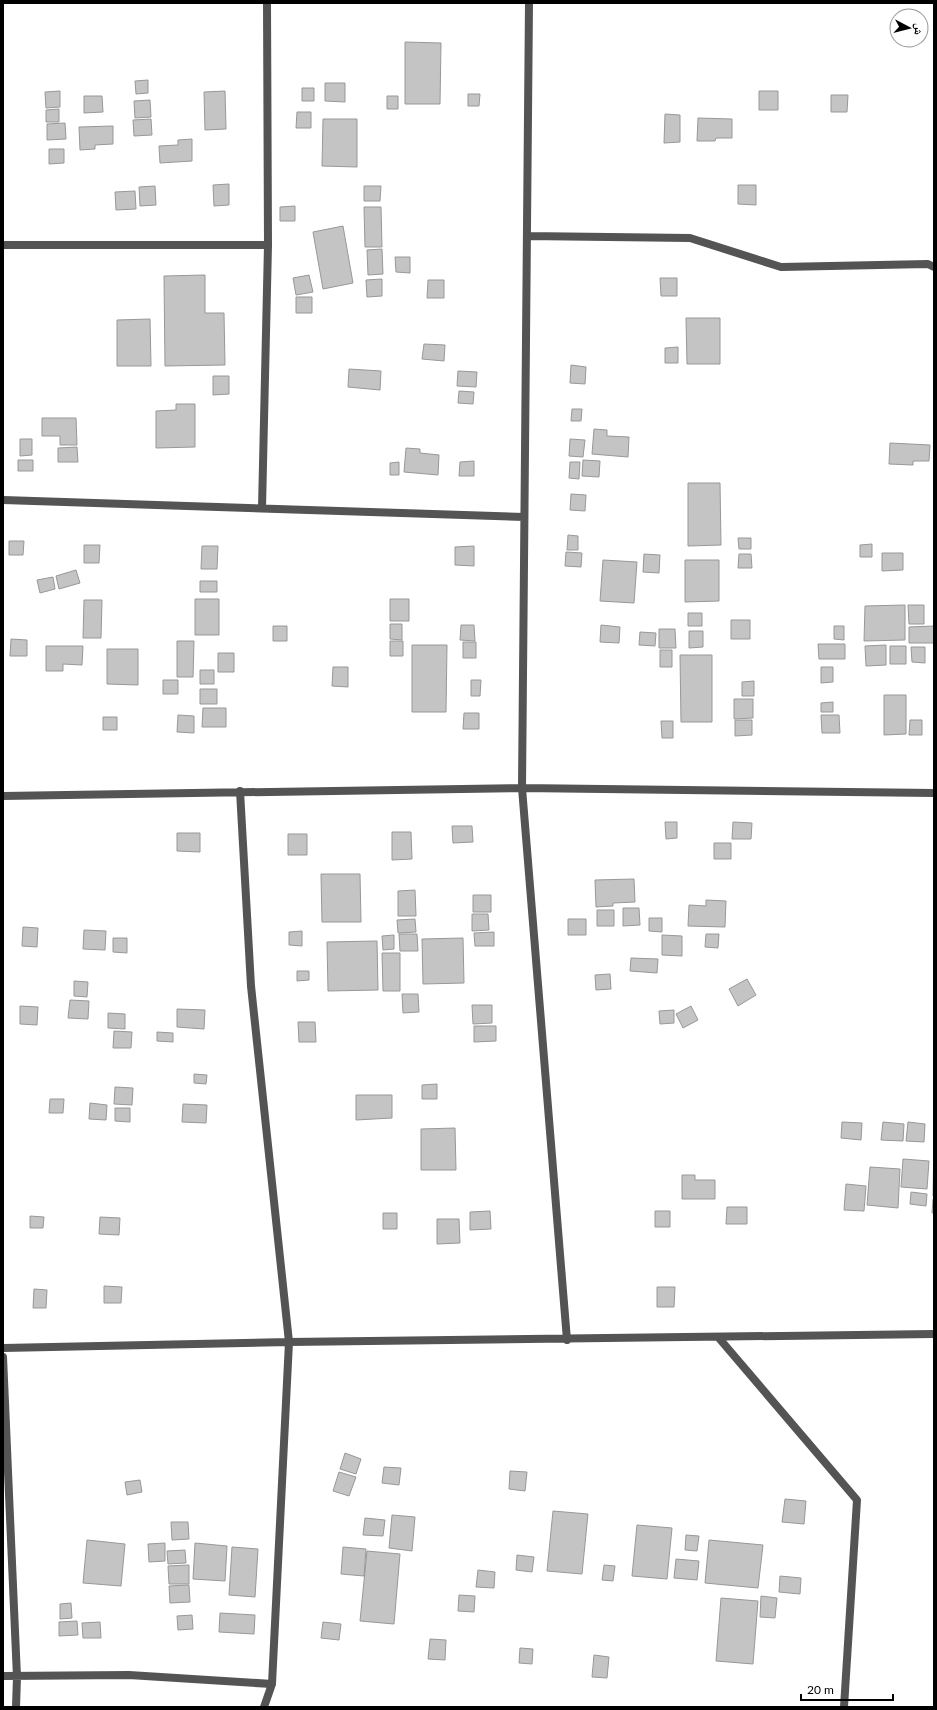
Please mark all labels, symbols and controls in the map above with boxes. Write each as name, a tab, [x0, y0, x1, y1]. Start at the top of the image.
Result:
north arrow	[889, 8, 929, 48]
text: ش	[910, 22, 927, 36]
scale bar	[801, 1676, 893, 1702]
text: 20 m	[807, 1682, 834, 1697]

